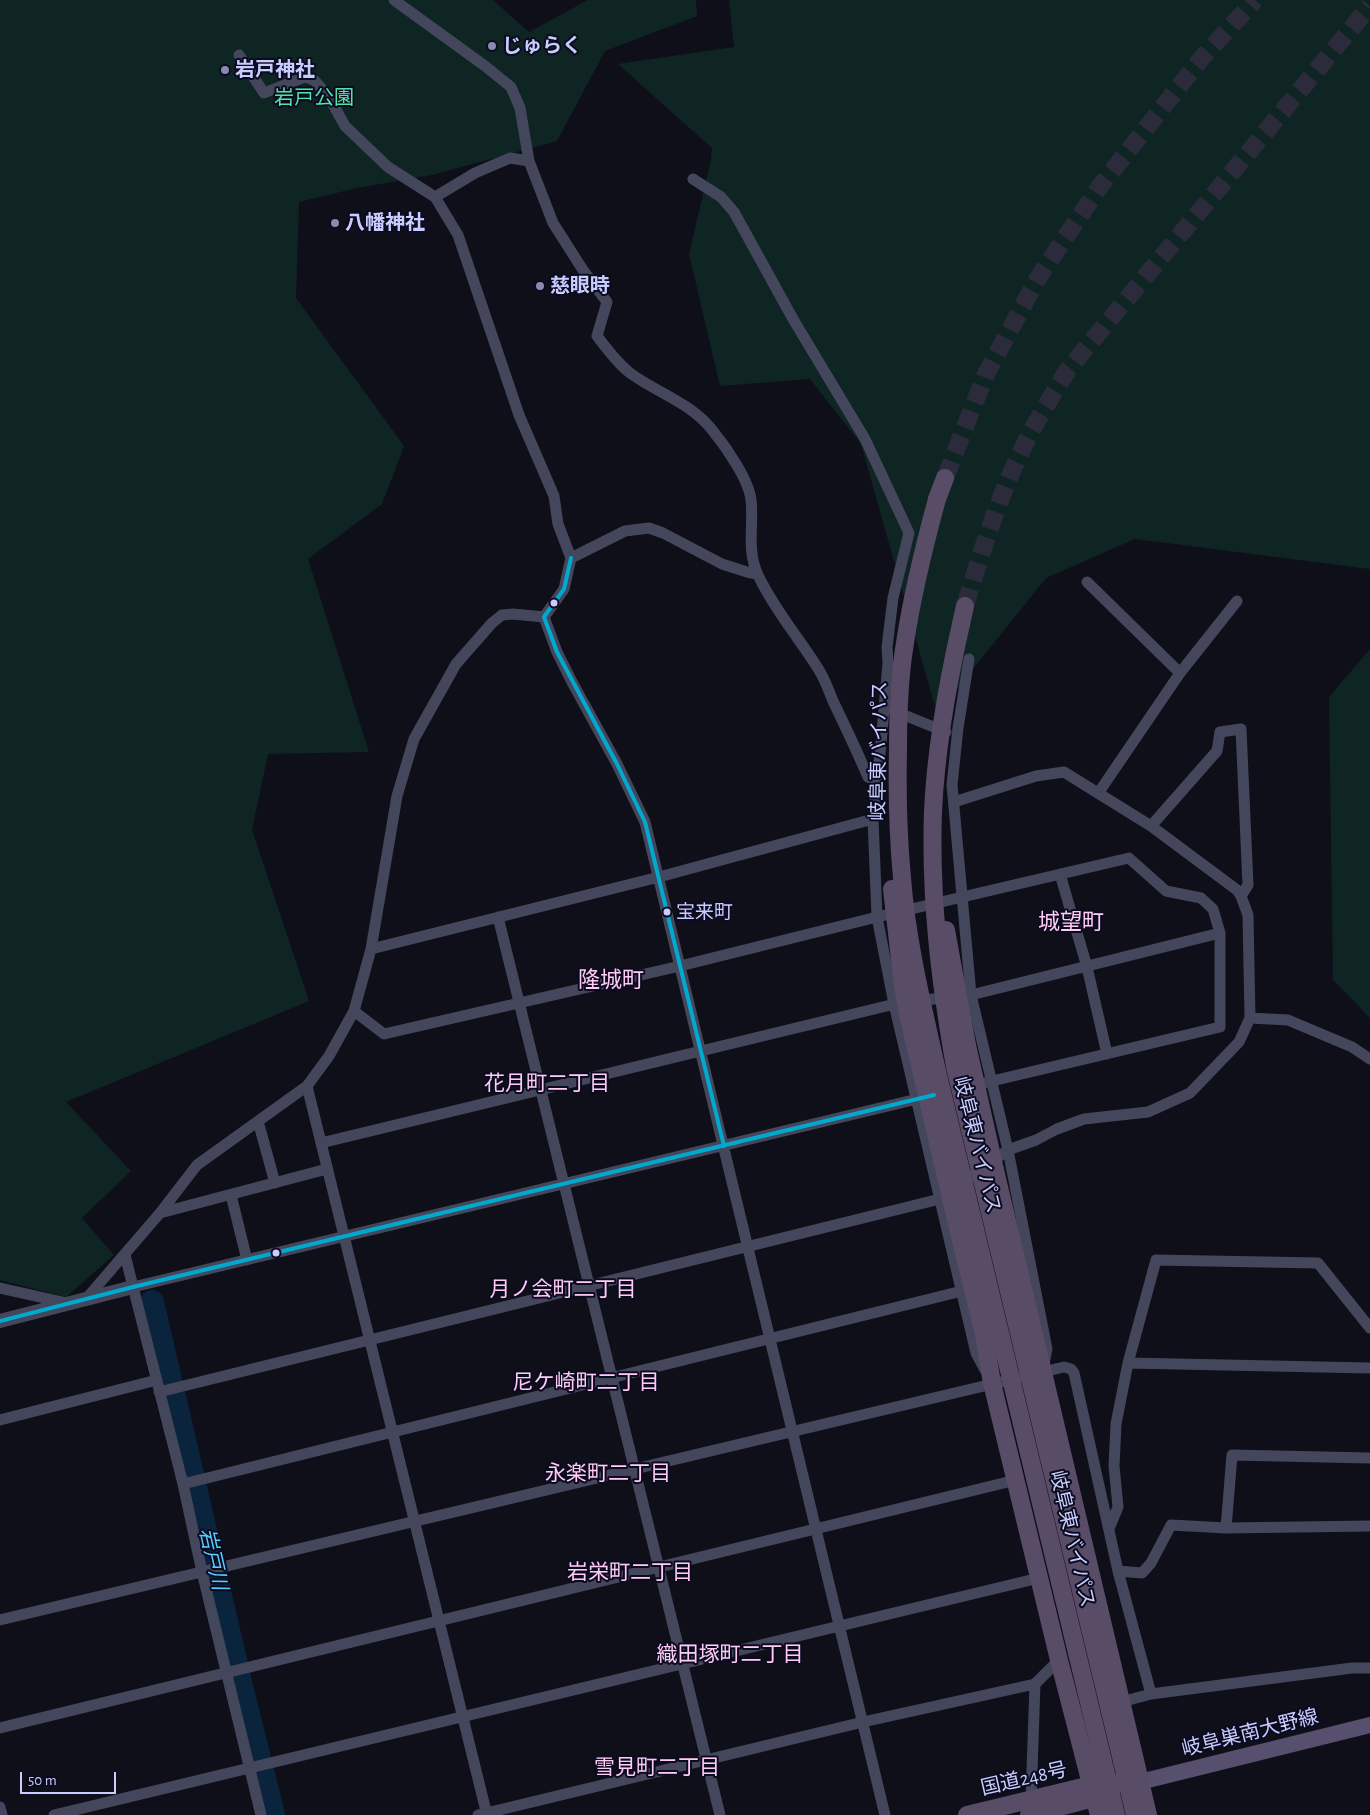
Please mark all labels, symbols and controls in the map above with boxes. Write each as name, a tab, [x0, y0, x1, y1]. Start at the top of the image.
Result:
place label: じゅらく	[502, 34, 582, 58]
marker: じゅらく	[486, 40, 498, 52]
place label: 岩戸神社	[235, 58, 315, 82]
marker: 岩戸神社	[219, 64, 231, 76]
park label: 岩戸公園	[274, 86, 354, 110]
place label: 八幡神社	[345, 211, 425, 235]
marker: 八幡神社	[329, 217, 341, 229]
place label: 慈眼時	[550, 274, 610, 298]
marker: 慈眼時	[534, 280, 546, 292]
unlabelled marker	[549, 598, 559, 608]
street label: 岐阜東バイパス	[866, 681, 892, 821]
place label: 宝来町	[676, 901, 733, 923]
marker: 宝来町	[662, 907, 672, 917]
district label: 城望町	[1038, 909, 1104, 935]
district label: 隆城町	[578, 967, 644, 993]
district label: 花月町二丁目	[484, 1071, 610, 1097]
street label: 岐阜東バイパス	[948, 1074, 1006, 1216]
unlabelled marker	[271, 1248, 281, 1258]
district label: 月ノ会町二丁目	[490, 1277, 636, 1303]
district label: 尼ケ崎町二丁目	[513, 1370, 659, 1396]
district label: 永楽町二丁目	[545, 1461, 671, 1487]
street label: 岐阜東バイパス	[1045, 1468, 1099, 1610]
water label: 岩戸川	[194, 1525, 232, 1593]
district label: 岩栄町二丁目	[567, 1560, 693, 1586]
district label: 織田塚町二丁目	[657, 1642, 803, 1668]
street label: 岐阜巣南大野線	[1179, 1704, 1321, 1762]
district label: 雪見町二丁目	[594, 1755, 720, 1781]
street label: 国道248号	[978, 1757, 1070, 1801]
scale bar	[22, 1762, 119, 1794]
text: 50 m	[28, 1773, 57, 1788]

